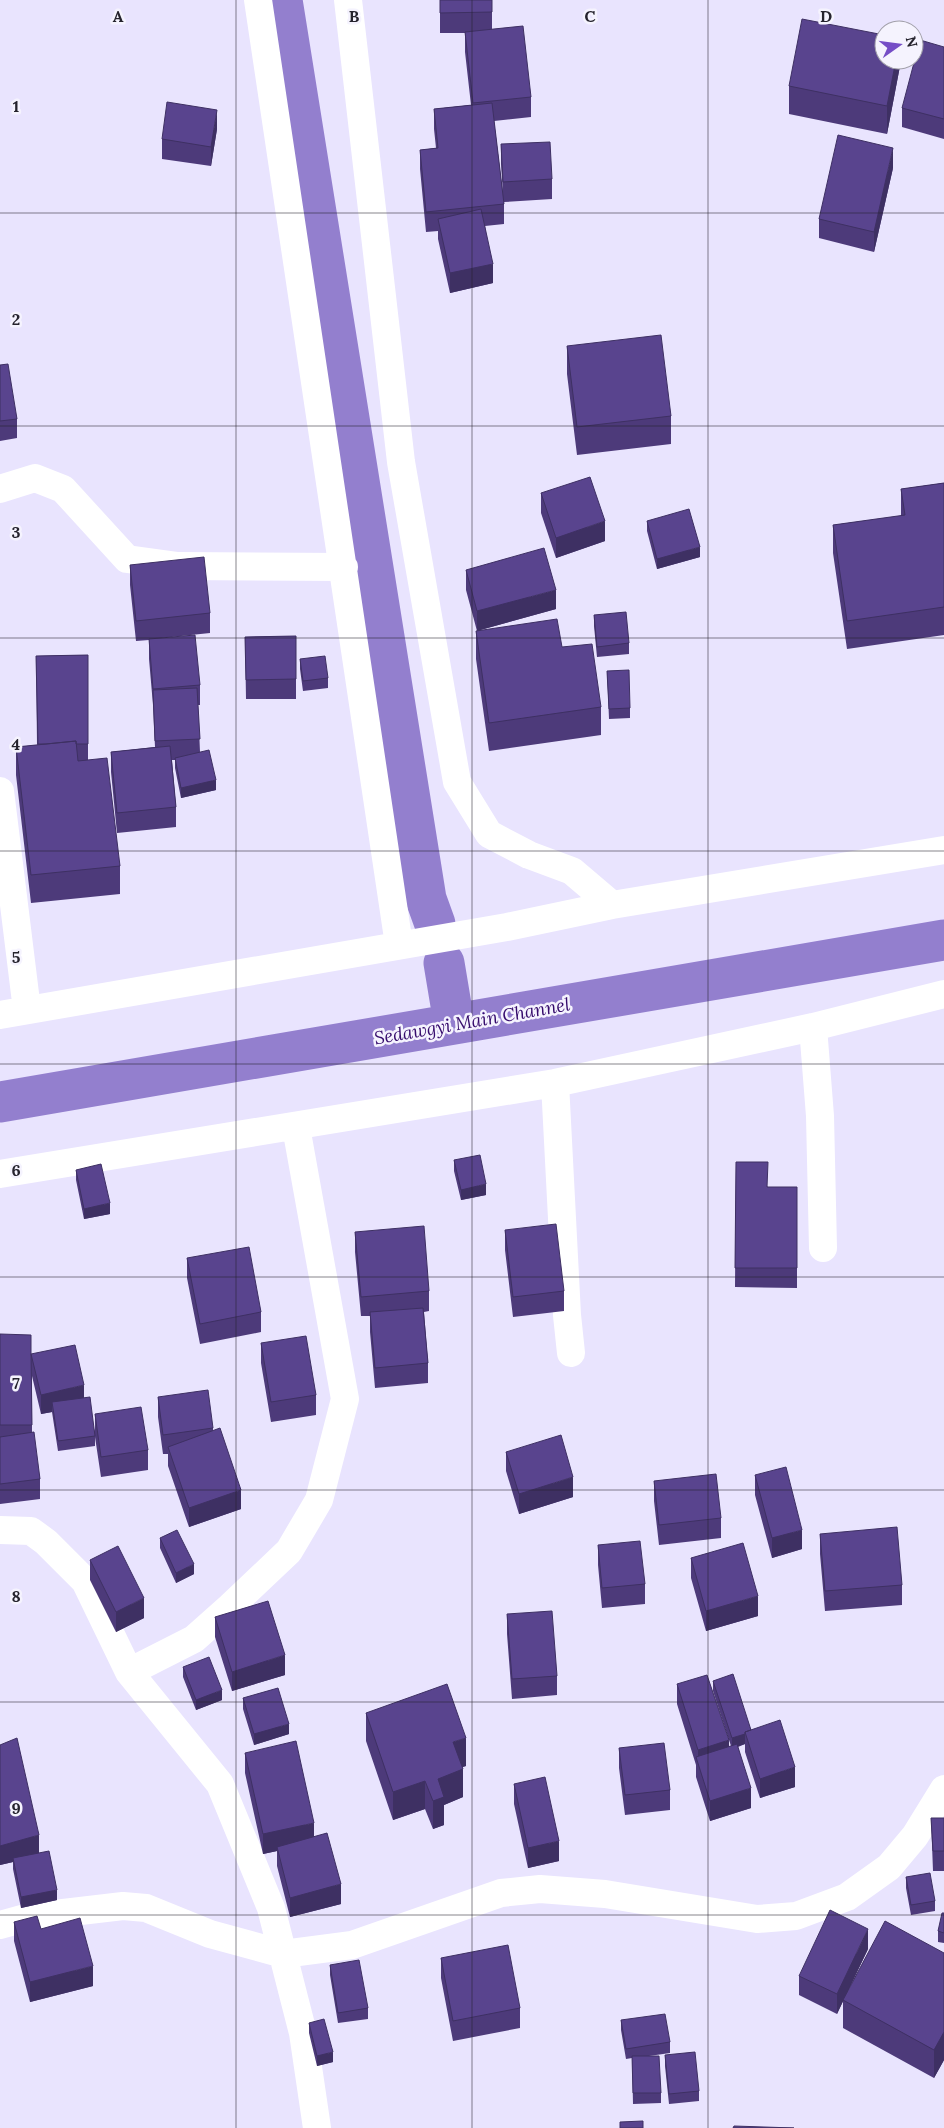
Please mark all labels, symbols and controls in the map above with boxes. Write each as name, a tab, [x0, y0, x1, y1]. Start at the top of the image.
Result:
text: A	[113, 6, 124, 26]
text: B	[349, 6, 360, 26]
text: C	[584, 6, 596, 26]
text: D	[820, 6, 832, 26]
north arrow	[874, 20, 924, 70]
text: N	[902, 34, 922, 49]
text: 1	[13, 96, 19, 116]
text: 2	[12, 309, 20, 329]
text: 3	[12, 522, 21, 542]
text: 4	[12, 734, 21, 754]
text: 5	[12, 947, 21, 967]
water label: Sedawgyi Main Channel	[372, 992, 572, 1050]
text: 6	[11, 1160, 21, 1180]
text: 7	[12, 1373, 20, 1393]
text: 8	[11, 1586, 21, 1606]
text: 9	[11, 1798, 21, 1818]

